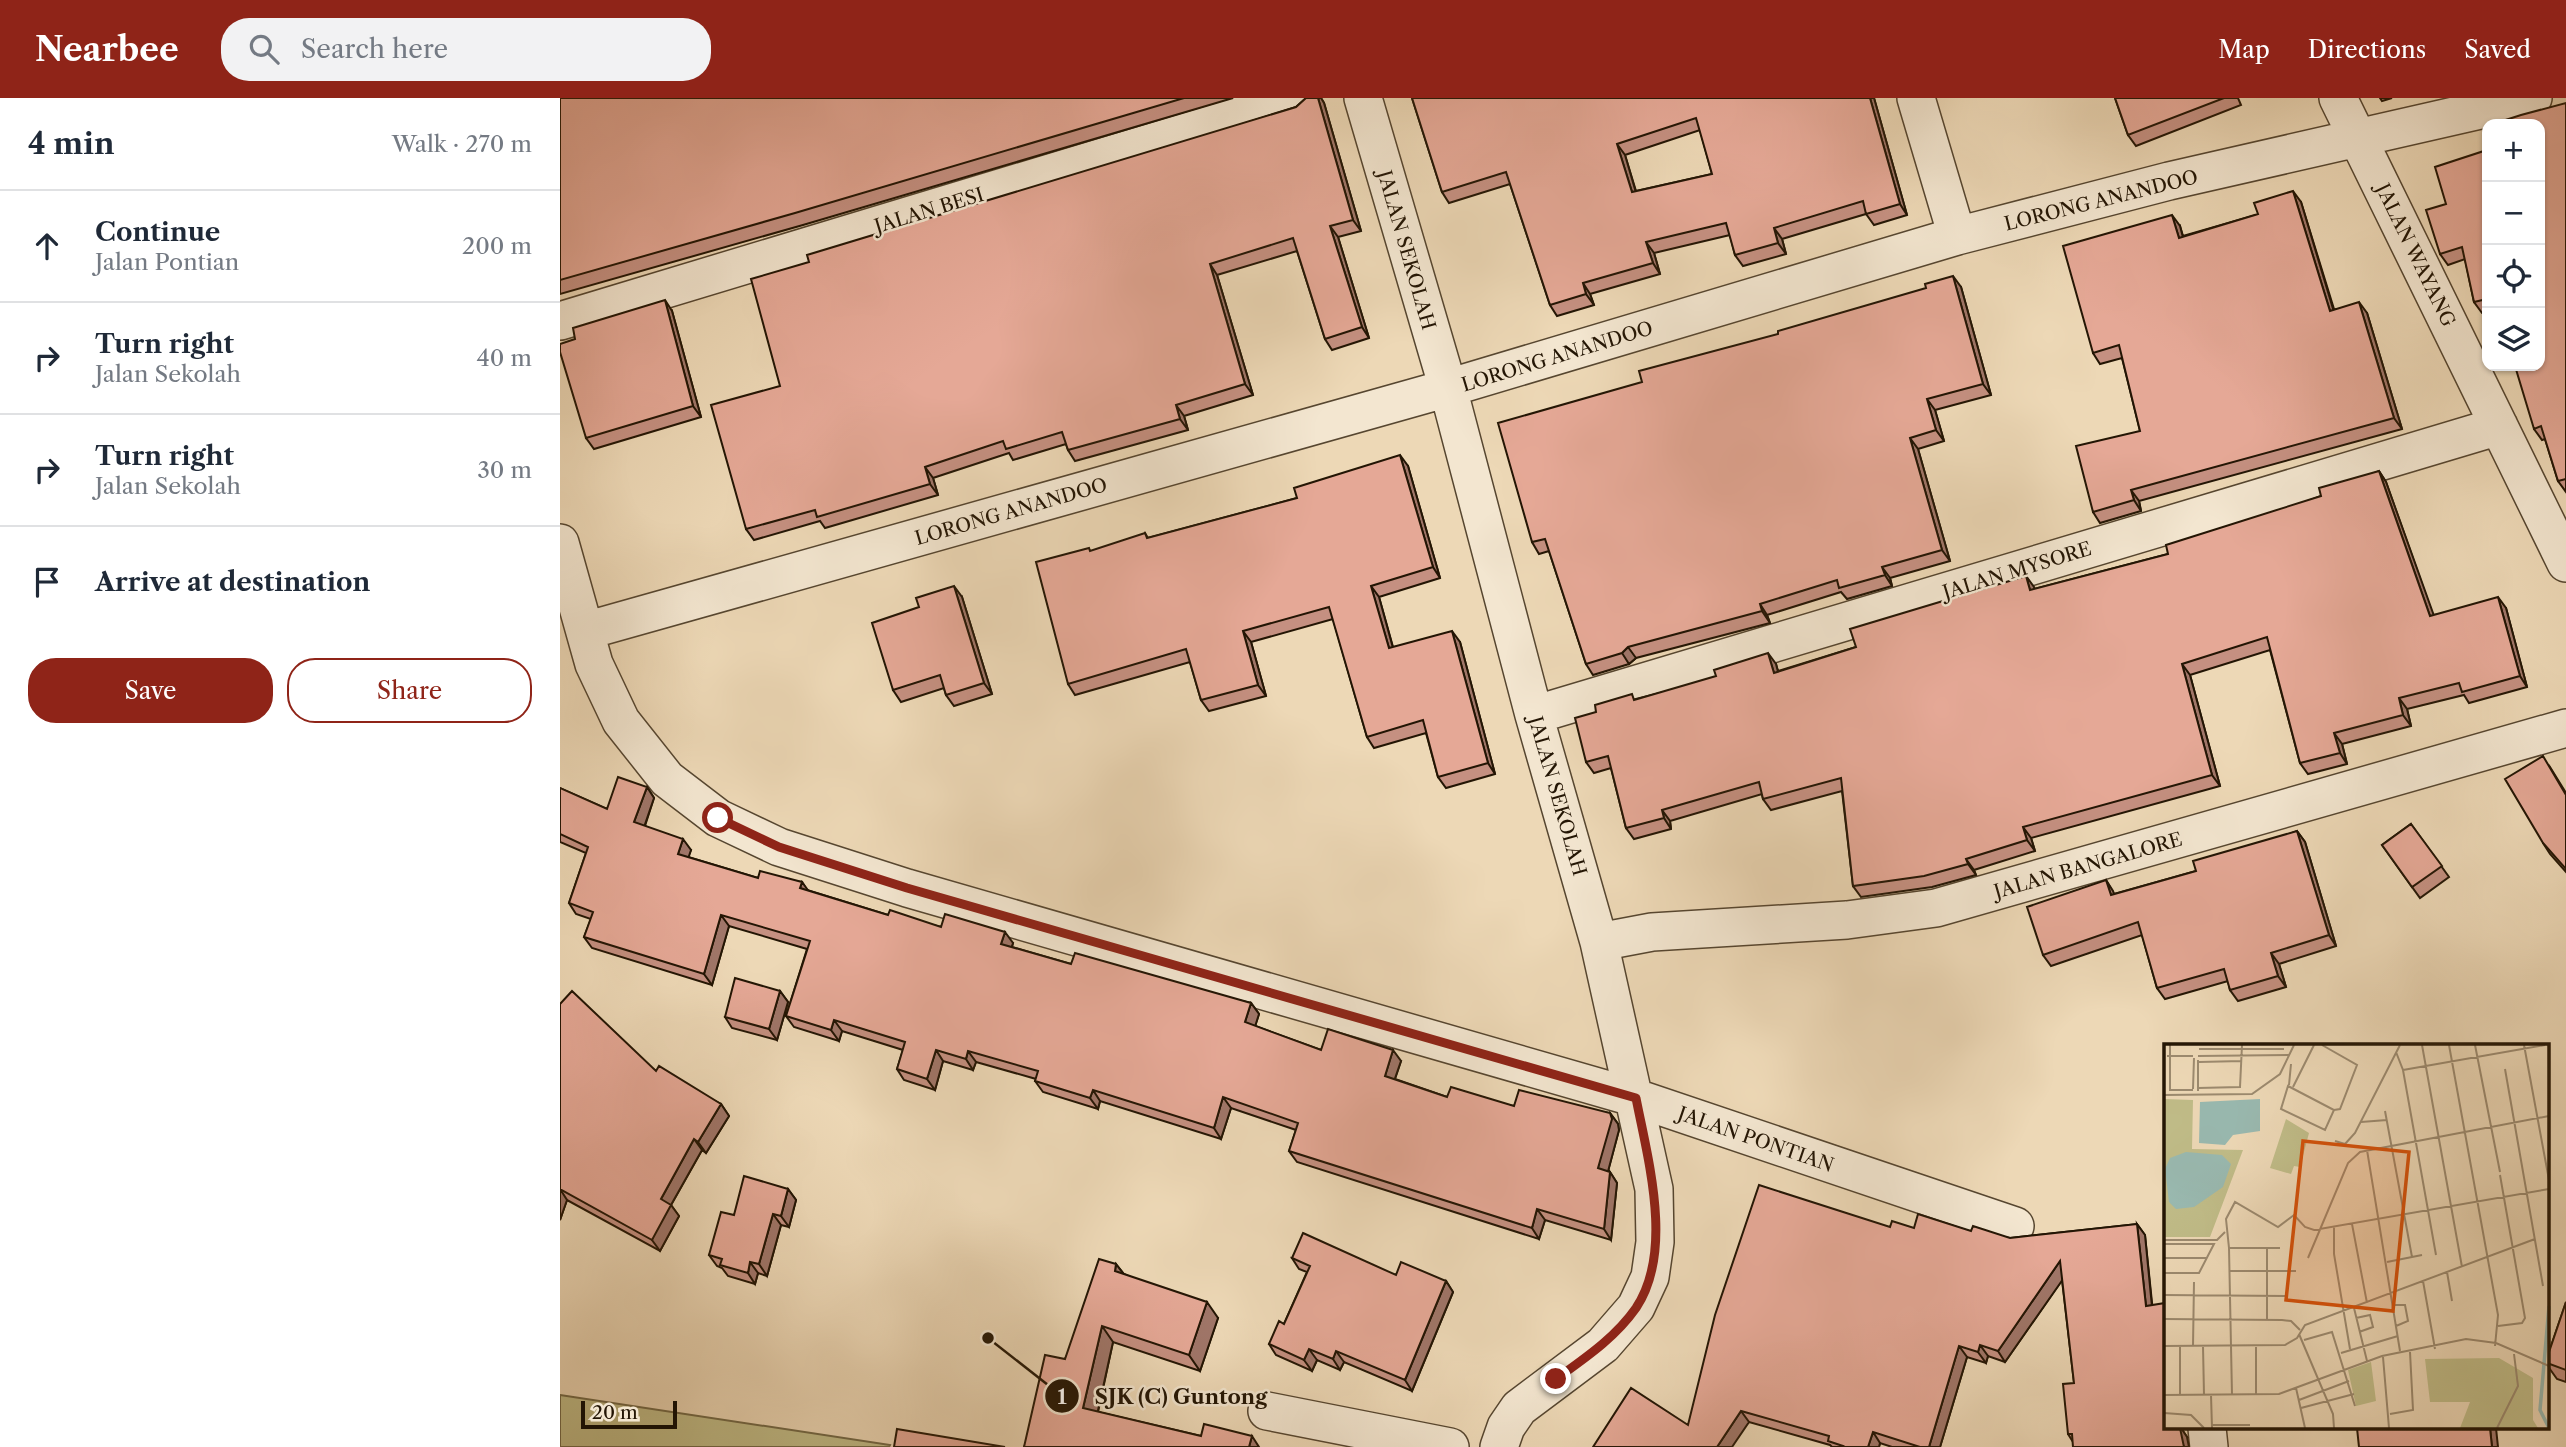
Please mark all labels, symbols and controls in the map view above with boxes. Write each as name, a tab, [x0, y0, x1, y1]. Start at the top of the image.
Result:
search box	[221, 18, 711, 81]
text: Nearbee	[35, 29, 179, 70]
icon: search	[245, 30, 283, 68]
text: Search here	[301, 33, 448, 65]
text: Map	[2218, 35, 2270, 64]
text: Directions	[2308, 35, 2426, 64]
text: Saved	[2464, 35, 2531, 64]
map controls	[2482, 119, 2545, 371]
button: +	[2482, 119, 2545, 182]
text: 4 min	[28, 125, 114, 162]
text: Walk · 270 m	[392, 130, 532, 158]
street label: JALAN SEKOLAH	[1372, 165, 1440, 333]
street label: LORONG ANANDOO	[2002, 165, 2200, 236]
street label: JALAN WAYANG	[2370, 177, 2460, 331]
button: −	[2482, 182, 2545, 245]
street label: JALAN BESI	[869, 183, 987, 239]
text: Continue	[95, 216, 220, 248]
icon: ahead	[28, 227, 66, 265]
text: 200 m	[462, 232, 532, 260]
button: locate	[2482, 245, 2545, 308]
text: Jalan Pontian	[95, 248, 239, 276]
button: layers	[2482, 308, 2545, 371]
street label: LORONG ANANDOO	[1459, 316, 1656, 397]
text: Turn right	[95, 328, 234, 360]
icon: right	[28, 339, 66, 377]
text: 40 m	[477, 344, 532, 372]
text: Jalan Sekolah	[95, 360, 241, 388]
text: Turn right	[95, 440, 234, 472]
icon: right	[28, 451, 66, 489]
text: 30 m	[477, 456, 532, 484]
text: Jalan Sekolah	[95, 472, 241, 500]
street label: LORONG ANANDOO	[912, 473, 1110, 550]
street label: JALAN MYSORE	[1937, 537, 2094, 605]
icon: arrive	[28, 563, 66, 601]
text: Arrive at destination	[95, 566, 370, 598]
button: Save	[28, 658, 273, 723]
button: Share	[287, 658, 532, 723]
street label: JALAN SEKOLAH	[1523, 711, 1591, 879]
route start	[702, 802, 733, 833]
street label: JALAN BANGALORE	[1988, 828, 2185, 904]
inset map	[2164, 1044, 2548, 1430]
street label: JALAN PONTIAN	[1672, 1101, 1837, 1177]
route end	[1540, 1363, 1571, 1394]
callout: SJK (C) Guntong	[1045, 1375, 1281, 1417]
text: 1	[1057, 1384, 1067, 1409]
text: SJK (C) Guntong	[1095, 1384, 1268, 1409]
scale bar	[581, 1398, 677, 1430]
text: 20 m	[592, 1401, 638, 1424]

